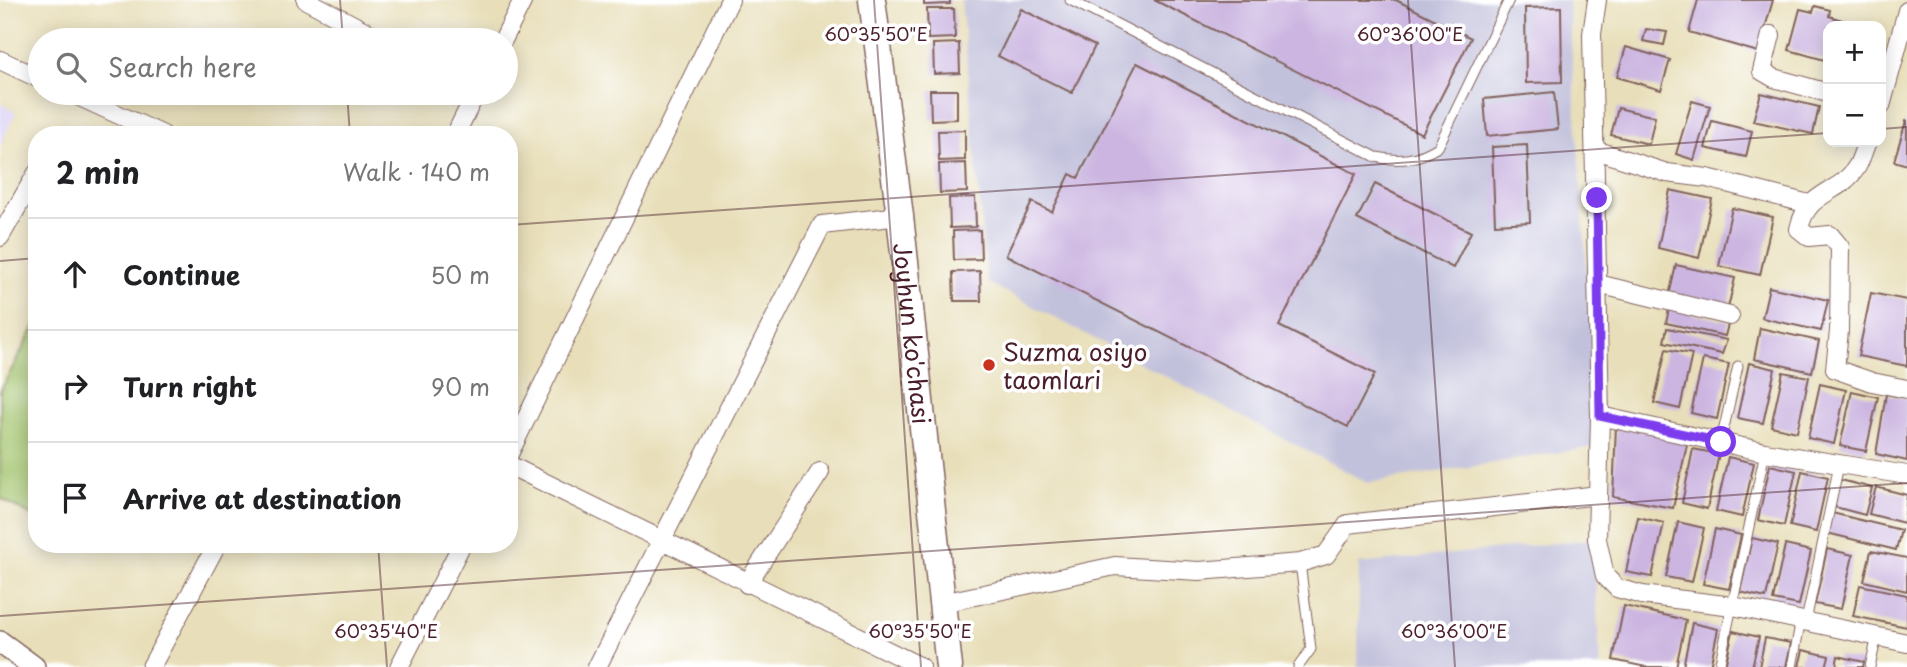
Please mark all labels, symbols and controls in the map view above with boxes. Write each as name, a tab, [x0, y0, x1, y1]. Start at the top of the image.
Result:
text: 60°35'50"E	[824, 20, 928, 47]
text: 60°36'00"E	[1357, 20, 1463, 47]
map controls	[1823, 21, 1886, 147]
button: +	[1823, 21, 1886, 84]
search box	[28, 28, 518, 105]
text: Search here	[108, 47, 257, 86]
icon: search	[52, 48, 90, 86]
button: −	[1823, 84, 1886, 147]
text: 2 min	[56, 149, 140, 194]
text: Walk · 140 m	[343, 154, 490, 189]
route end	[1581, 182, 1612, 213]
street label: Joyhun ko'chasi	[885, 241, 941, 426]
icon: ahead	[56, 255, 94, 293]
text: Continue	[123, 255, 240, 294]
text: 50 m	[430, 257, 490, 292]
place label: Suzma osiyo taomlari	[1003, 333, 1147, 397]
marker: Suzma osiyo taomlari	[981, 357, 997, 373]
icon: right	[56, 367, 94, 405]
text: Turn right	[123, 367, 257, 406]
text: 90 m	[431, 369, 490, 404]
route start	[1705, 426, 1736, 457]
icon: arrive	[56, 479, 94, 517]
text: Arrive at destination	[123, 479, 402, 518]
text: 60°35'40"E	[334, 617, 438, 644]
text: 60°35'50"E	[868, 617, 972, 644]
text: 60°36'00"E	[1401, 617, 1507, 644]

